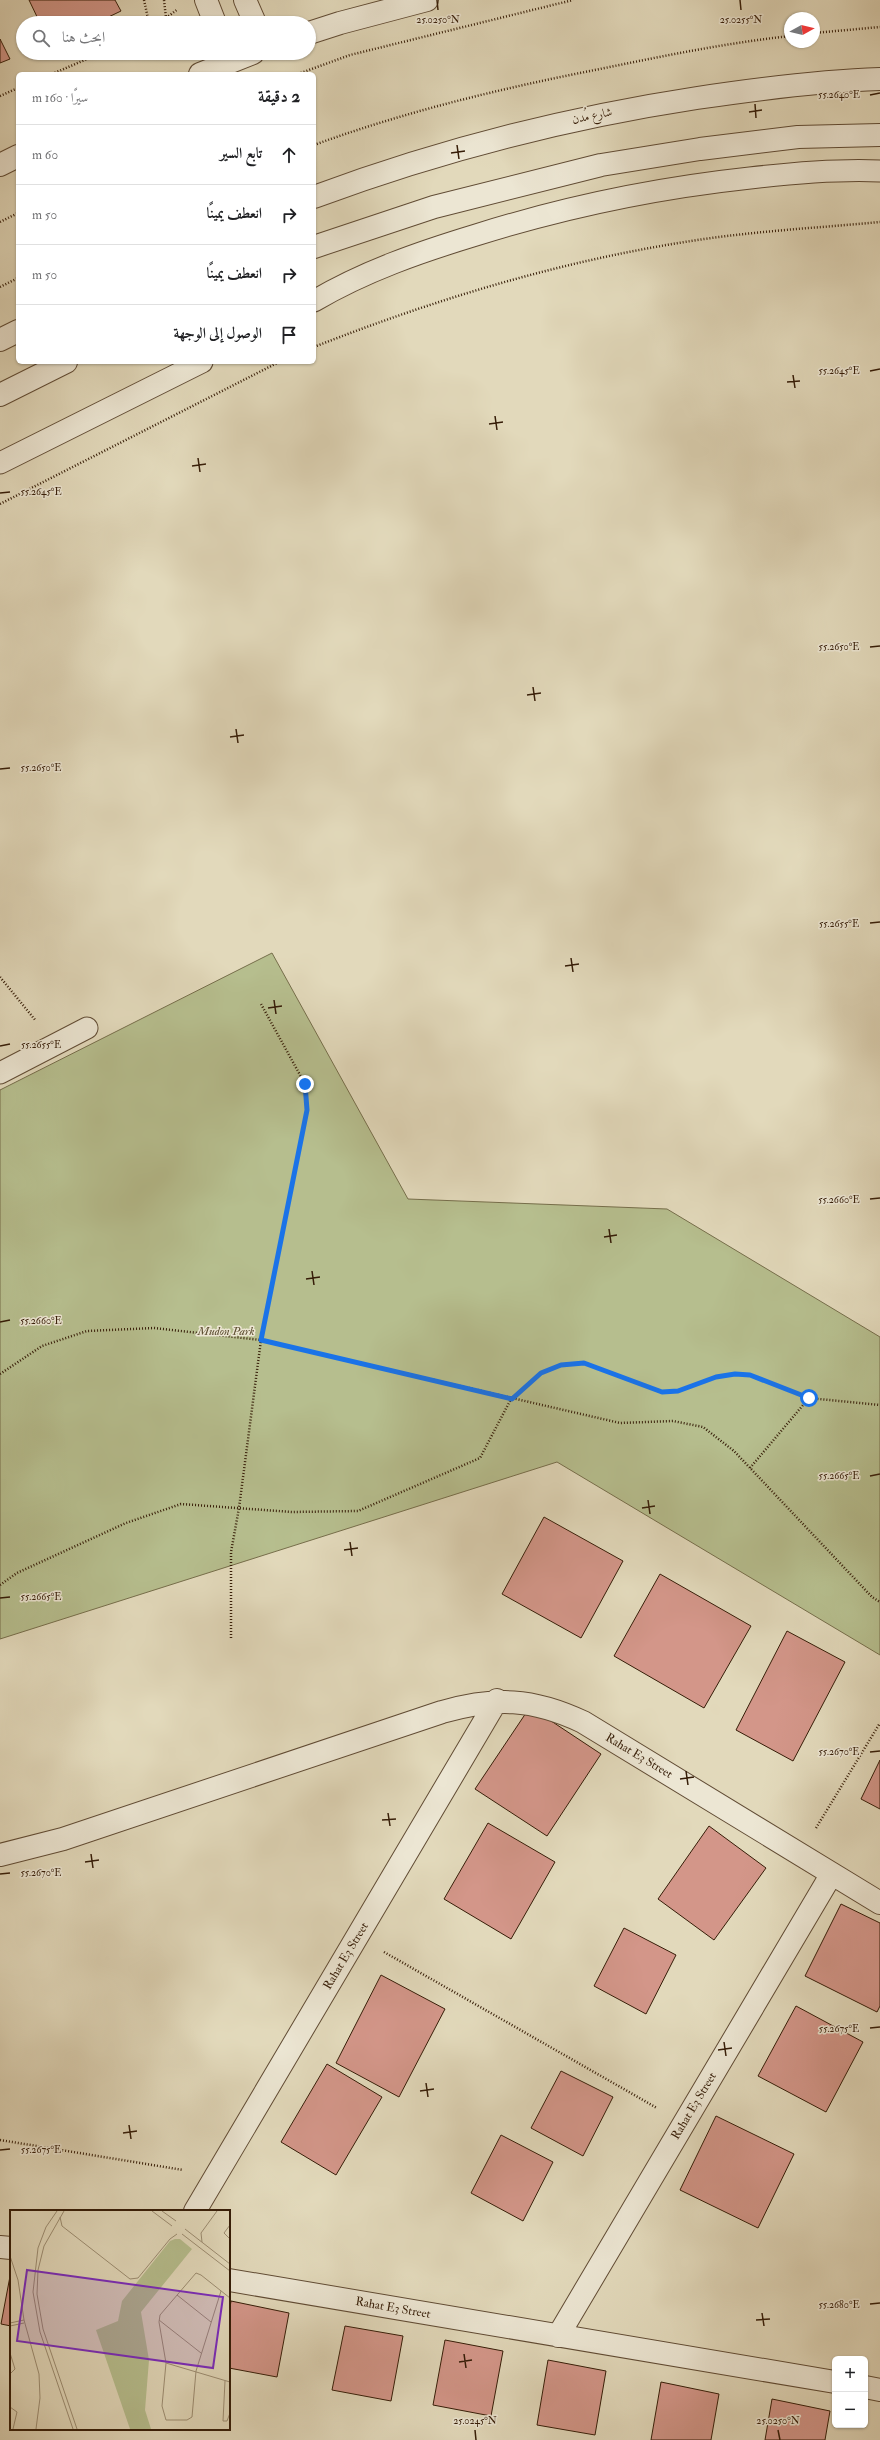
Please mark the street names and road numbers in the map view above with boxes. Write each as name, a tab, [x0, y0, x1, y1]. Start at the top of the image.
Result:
street label: شارع مُدن	[570, 101, 614, 130]
street label: Rahat E3 Street	[603, 1730, 675, 1782]
street label: Rahat E3 Street	[320, 1920, 372, 1992]
street label: Rahat E3 Street	[668, 2070, 720, 2142]
street label: Rahat E3 Street	[354, 2294, 432, 2322]

